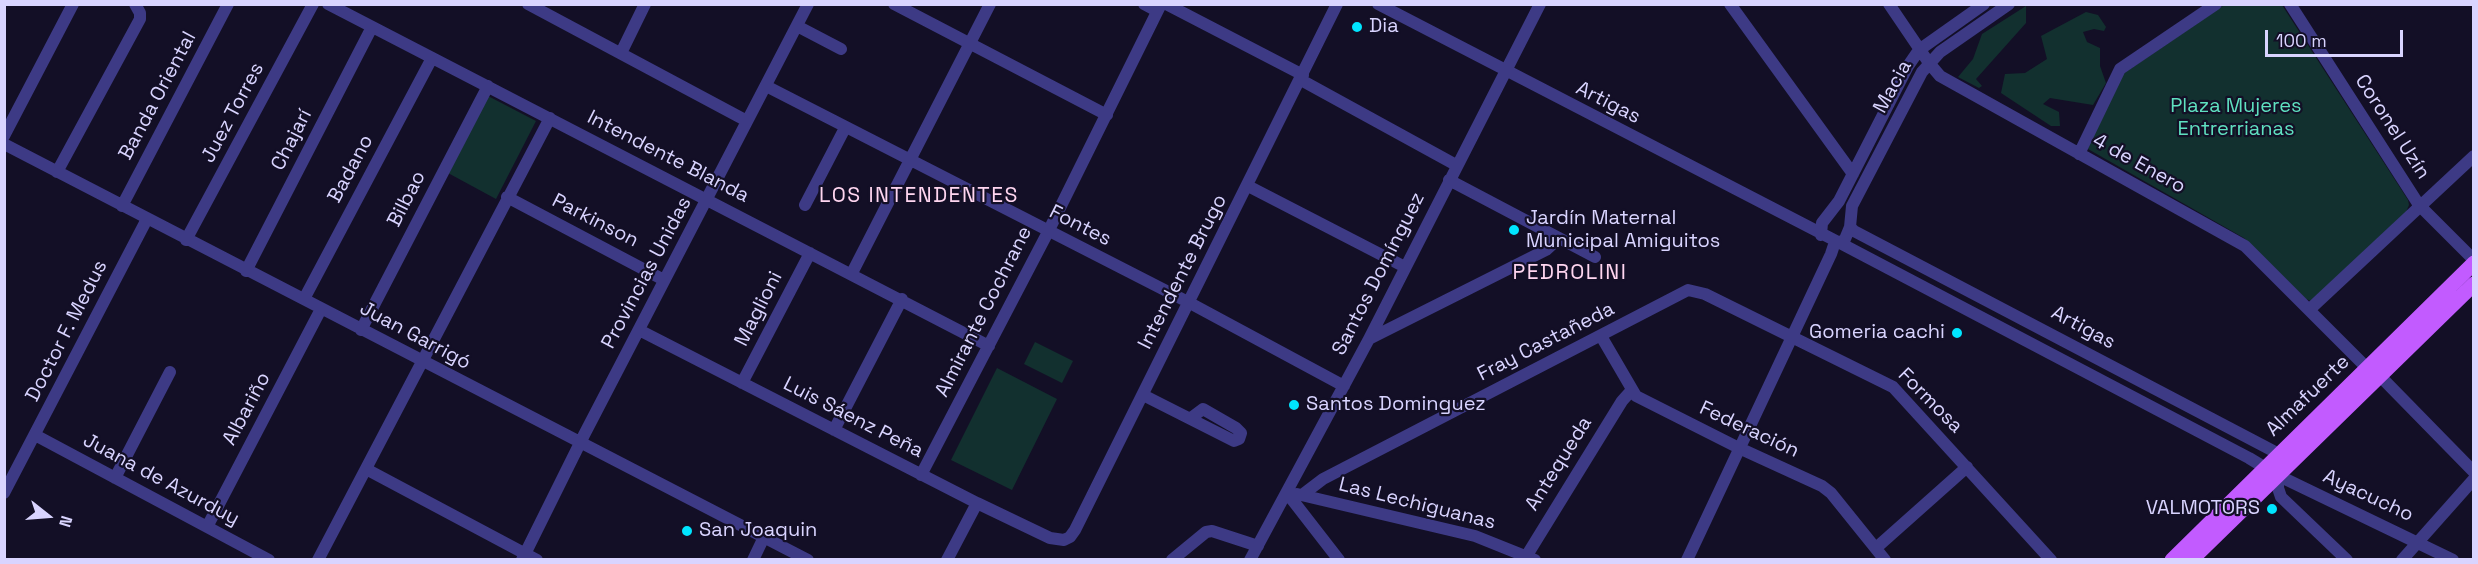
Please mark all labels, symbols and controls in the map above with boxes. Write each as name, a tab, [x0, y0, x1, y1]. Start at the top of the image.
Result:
place label: Dia	[1369, 15, 1399, 39]
scale bar	[2268, 18, 2406, 56]
marker: Dia	[1350, 20, 1364, 34]
street label: Banda Oriental	[114, 28, 202, 164]
text: 100 m	[2276, 29, 2327, 52]
street label: Macia	[1869, 56, 1917, 118]
street label: Juez Torres	[197, 59, 269, 167]
street label: Coronel Uzín	[2349, 70, 2435, 184]
street label: Artigas	[1572, 77, 1644, 129]
park label: Plaza Mujeres Entrerrianas	[2170, 95, 2302, 142]
street label: Chajarí	[266, 105, 318, 175]
street label: Intendente Blanda	[583, 106, 753, 208]
street label: 4 de Enero	[2088, 129, 2190, 199]
street label: Badano	[323, 131, 379, 207]
street label: Bilbao	[383, 167, 431, 231]
district label: LOS INTENDENTES	[819, 183, 1019, 209]
street label: Parkinson	[548, 189, 642, 253]
street label: Santos Domínguez	[1328, 189, 1430, 359]
street label: Intendente Brugo	[1134, 191, 1232, 353]
street label: Provincias Unidas	[597, 193, 697, 353]
street label: Fontes	[1045, 200, 1115, 252]
place label: Jardín Maternal Municipal Amiguitos	[1526, 207, 1720, 254]
street label: Almirante Cochrane	[931, 223, 1037, 401]
marker: Jardín Maternal Municipal Amiguitos	[1507, 223, 1521, 237]
street label: Doctor F. Medus	[21, 256, 113, 406]
district label: PEDROLINI	[1513, 260, 1627, 286]
street label: Maglioni	[730, 268, 788, 350]
street label: Juan Garrigó	[355, 297, 475, 375]
street label: Fray Castañeda	[1474, 297, 1618, 387]
street label: Artigas	[2047, 301, 2119, 355]
place label: Gomeria cachi	[1809, 321, 1945, 345]
marker: Gomeria cachi	[1950, 326, 1964, 340]
street label: Almafuerte	[2261, 350, 2355, 442]
street label: Formosa	[1892, 363, 1968, 439]
street label: Albariño	[218, 369, 276, 449]
street label: Luis Sáenz Peña	[779, 372, 927, 464]
place label: Santos Dominguez	[1306, 393, 1486, 417]
street label: Federación	[1695, 396, 1803, 464]
marker: Santos Dominguez	[1287, 398, 1301, 412]
street label: Antequeda	[1521, 412, 1597, 516]
street label: Juana de Azurduy	[79, 429, 243, 531]
street label: Ayacucho	[2319, 465, 2417, 527]
street label: Las Lechiguanas	[1336, 473, 1498, 535]
north arrow	[18, 486, 78, 546]
place label: VALMOTORS	[2146, 497, 2260, 521]
marker: VALMOTORS	[2265, 502, 2279, 516]
text: N	[54, 513, 77, 530]
place label: San Joaquin	[699, 519, 817, 543]
marker: San Joaquin	[680, 524, 694, 538]

